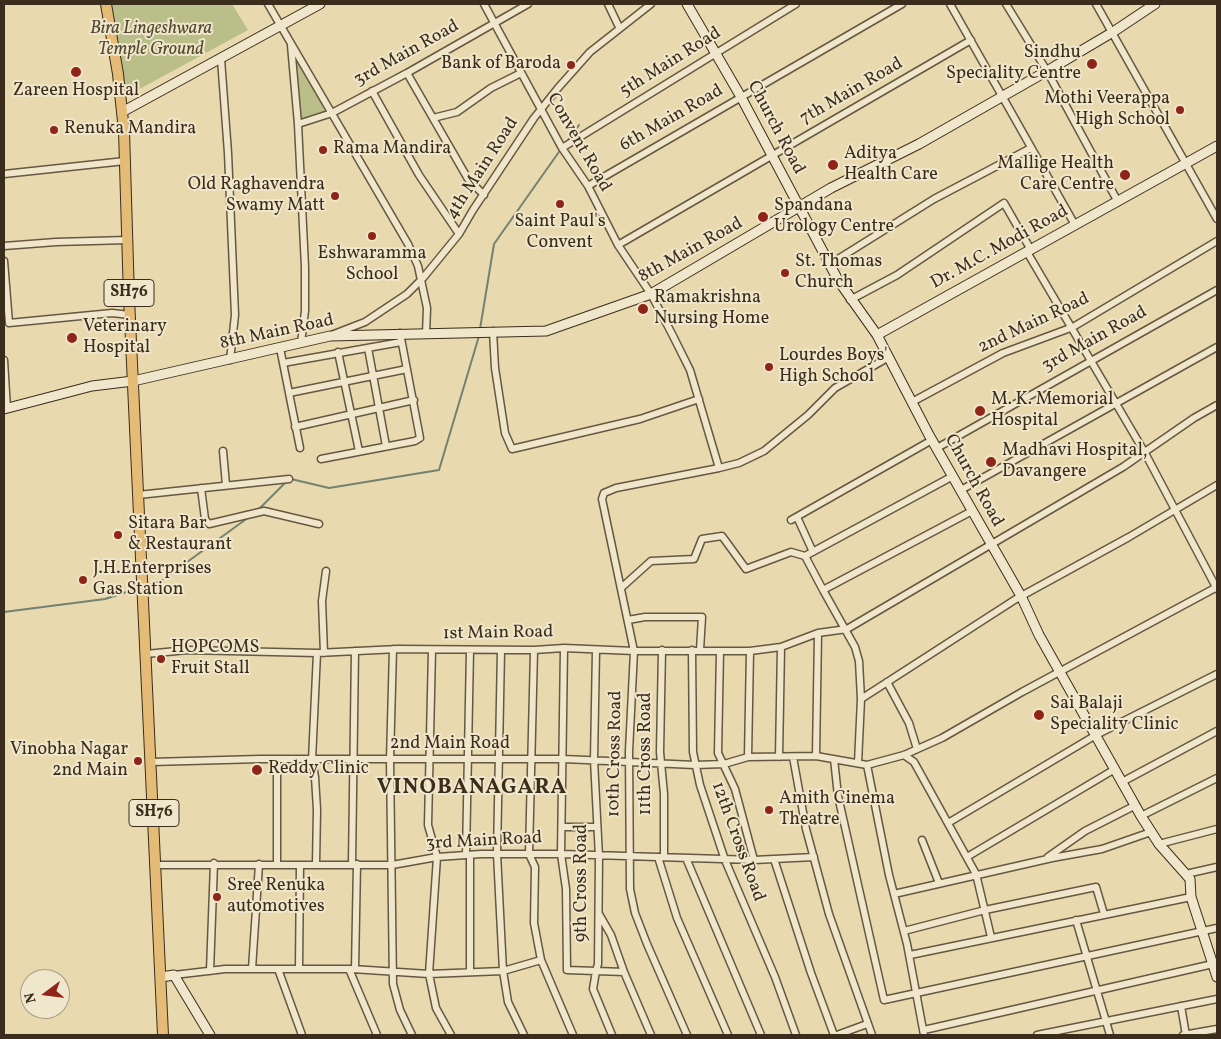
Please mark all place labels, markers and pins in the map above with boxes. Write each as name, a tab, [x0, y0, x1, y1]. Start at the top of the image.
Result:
place label: Sindhu Speciality Centre	[946, 43, 1081, 86]
place label: Bank of Baroda	[441, 54, 561, 76]
marker: Sindhu Speciality Centre	[1085, 57, 1099, 71]
marker: Bank of Baroda	[565, 59, 577, 71]
marker: Zareen Hospital	[69, 65, 83, 79]
place label: Zareen Hospital	[13, 81, 139, 103]
place label: Mothi Veerappa High School	[1044, 89, 1170, 132]
marker: Mothi Veerappa High School	[1174, 104, 1186, 116]
place label: Renuka Mandira	[64, 119, 196, 141]
marker: Renuka Mandira	[48, 124, 60, 136]
place label: Rama Mandira	[333, 139, 451, 161]
marker: Rama Mandira	[317, 144, 329, 156]
place label: Aditya Health Care	[844, 144, 938, 186]
place label: Mallige Health Care Centre	[997, 154, 1114, 196]
marker: Aditya Health Care	[826, 158, 840, 172]
marker: Mallige Health Care Centre	[1118, 168, 1132, 182]
place label: Old Raghavendra Swamy Matt	[188, 175, 325, 218]
marker: Old Raghavendra Swamy Matt	[329, 190, 341, 202]
place label: Spandana Urology Centre	[774, 196, 894, 238]
marker: Saint Paul's Convent	[554, 198, 566, 210]
marker: Spandana Urology Centre	[756, 210, 770, 224]
place label: Saint Paul's Convent	[514, 212, 606, 254]
marker: Eshwaramma School	[366, 230, 378, 242]
place label: Eshwaramma School	[318, 244, 426, 286]
place label: St. Thomas Church	[795, 252, 882, 294]
marker: St. Thomas Church	[779, 267, 791, 279]
place label: Ramakrishna Nursing Home	[654, 288, 769, 330]
marker: Ramakrishna Nursing Home	[636, 302, 650, 316]
place label: Veterinary Hospital	[83, 317, 167, 359]
marker: Veterinary Hospital	[65, 331, 79, 345]
place label: Lourdes Boys' High School	[779, 346, 888, 388]
marker: Lourdes Boys' High School	[763, 361, 775, 373]
place label: M. K. Memorial Hospital	[991, 390, 1113, 432]
marker: M. K. Memorial Hospital	[973, 404, 987, 418]
place label: Madhavi Hospital, Davangere	[1002, 441, 1147, 484]
marker: Madhavi Hospital, Davangere	[984, 455, 998, 469]
place label: Sitara Bar & Restaurant	[128, 514, 232, 556]
marker: Sitara Bar & Restaurant	[112, 529, 124, 541]
place label: J.H.Enterprises Gas Station	[93, 559, 211, 602]
marker: J.H.Enterprises Gas Station	[77, 574, 89, 586]
place label: HOPCOMS Fruit Stall	[171, 638, 259, 681]
marker: HOPCOMS Fruit Stall	[155, 653, 167, 665]
place label: Sai Balaji Speciality Clinic	[1050, 694, 1178, 736]
marker: Sai Balaji Speciality Clinic	[1032, 708, 1046, 722]
place label: Vinobha Nagar 2nd Main	[10, 740, 128, 782]
marker: Vinobha Nagar 2nd Main	[132, 755, 144, 767]
place label: Reddy Clinic	[268, 759, 369, 781]
marker: Reddy Clinic	[250, 763, 264, 777]
place label: Amith Cinema Theatre	[779, 789, 895, 832]
marker: Amith Cinema Theatre	[763, 804, 775, 816]
place label: Sree Renuka automotives	[227, 876, 325, 919]
marker: Sree Renuka automotives	[211, 891, 223, 903]

